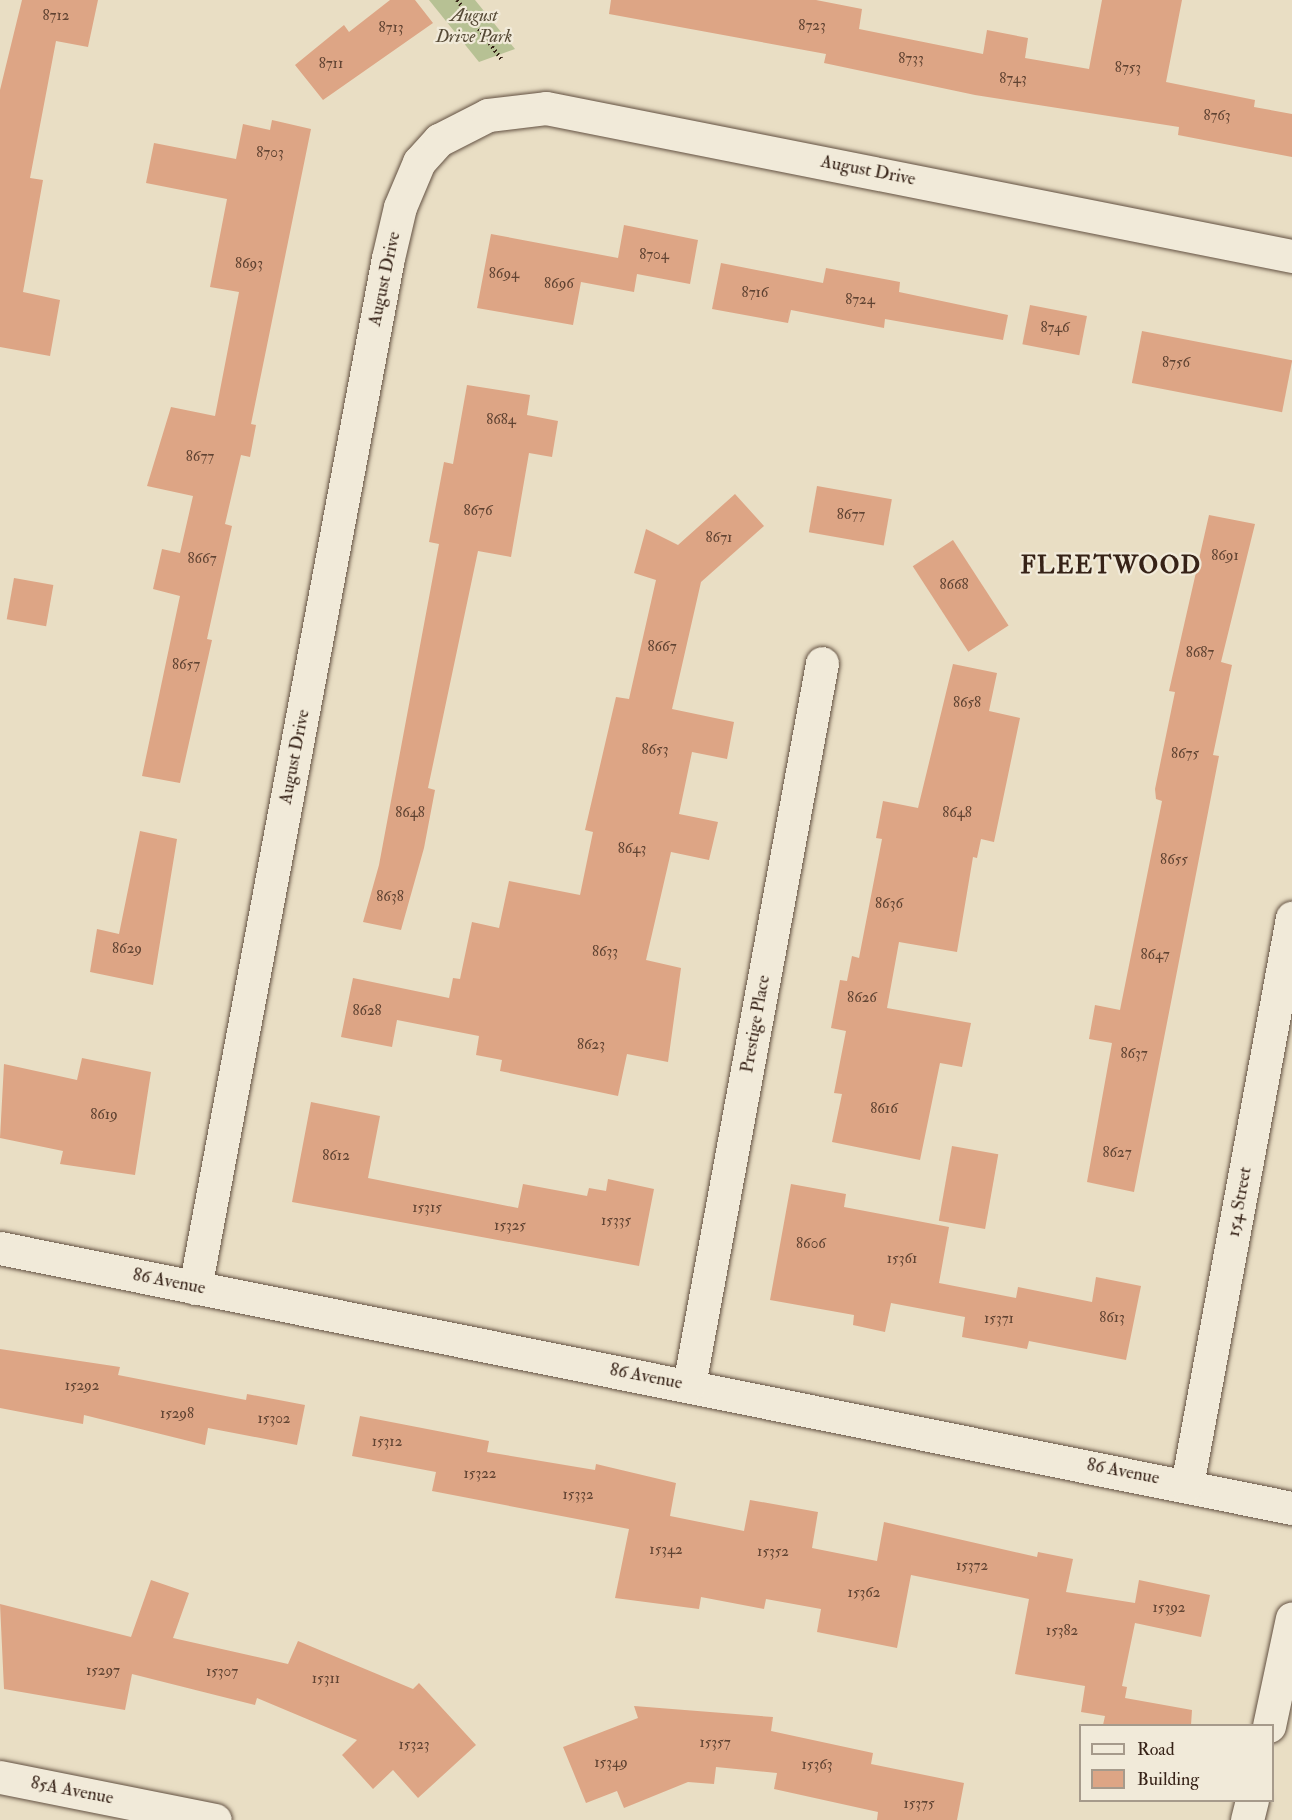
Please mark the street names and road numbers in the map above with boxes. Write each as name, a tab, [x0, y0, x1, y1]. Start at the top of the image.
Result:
street label: August Drive	[819, 151, 917, 191]
street label: August Drive	[364, 230, 406, 328]
street label: August Drive	[275, 708, 315, 806]
street label: Prestige Place	[737, 973, 775, 1075]
street label: 154 Street	[1223, 1165, 1257, 1239]
street label: 86 Avenue	[131, 1264, 207, 1300]
street label: 86 Avenue	[608, 1359, 684, 1395]
street label: 86 Avenue	[1085, 1454, 1161, 1490]
street label: 85A Avenue	[29, 1772, 115, 1810]

